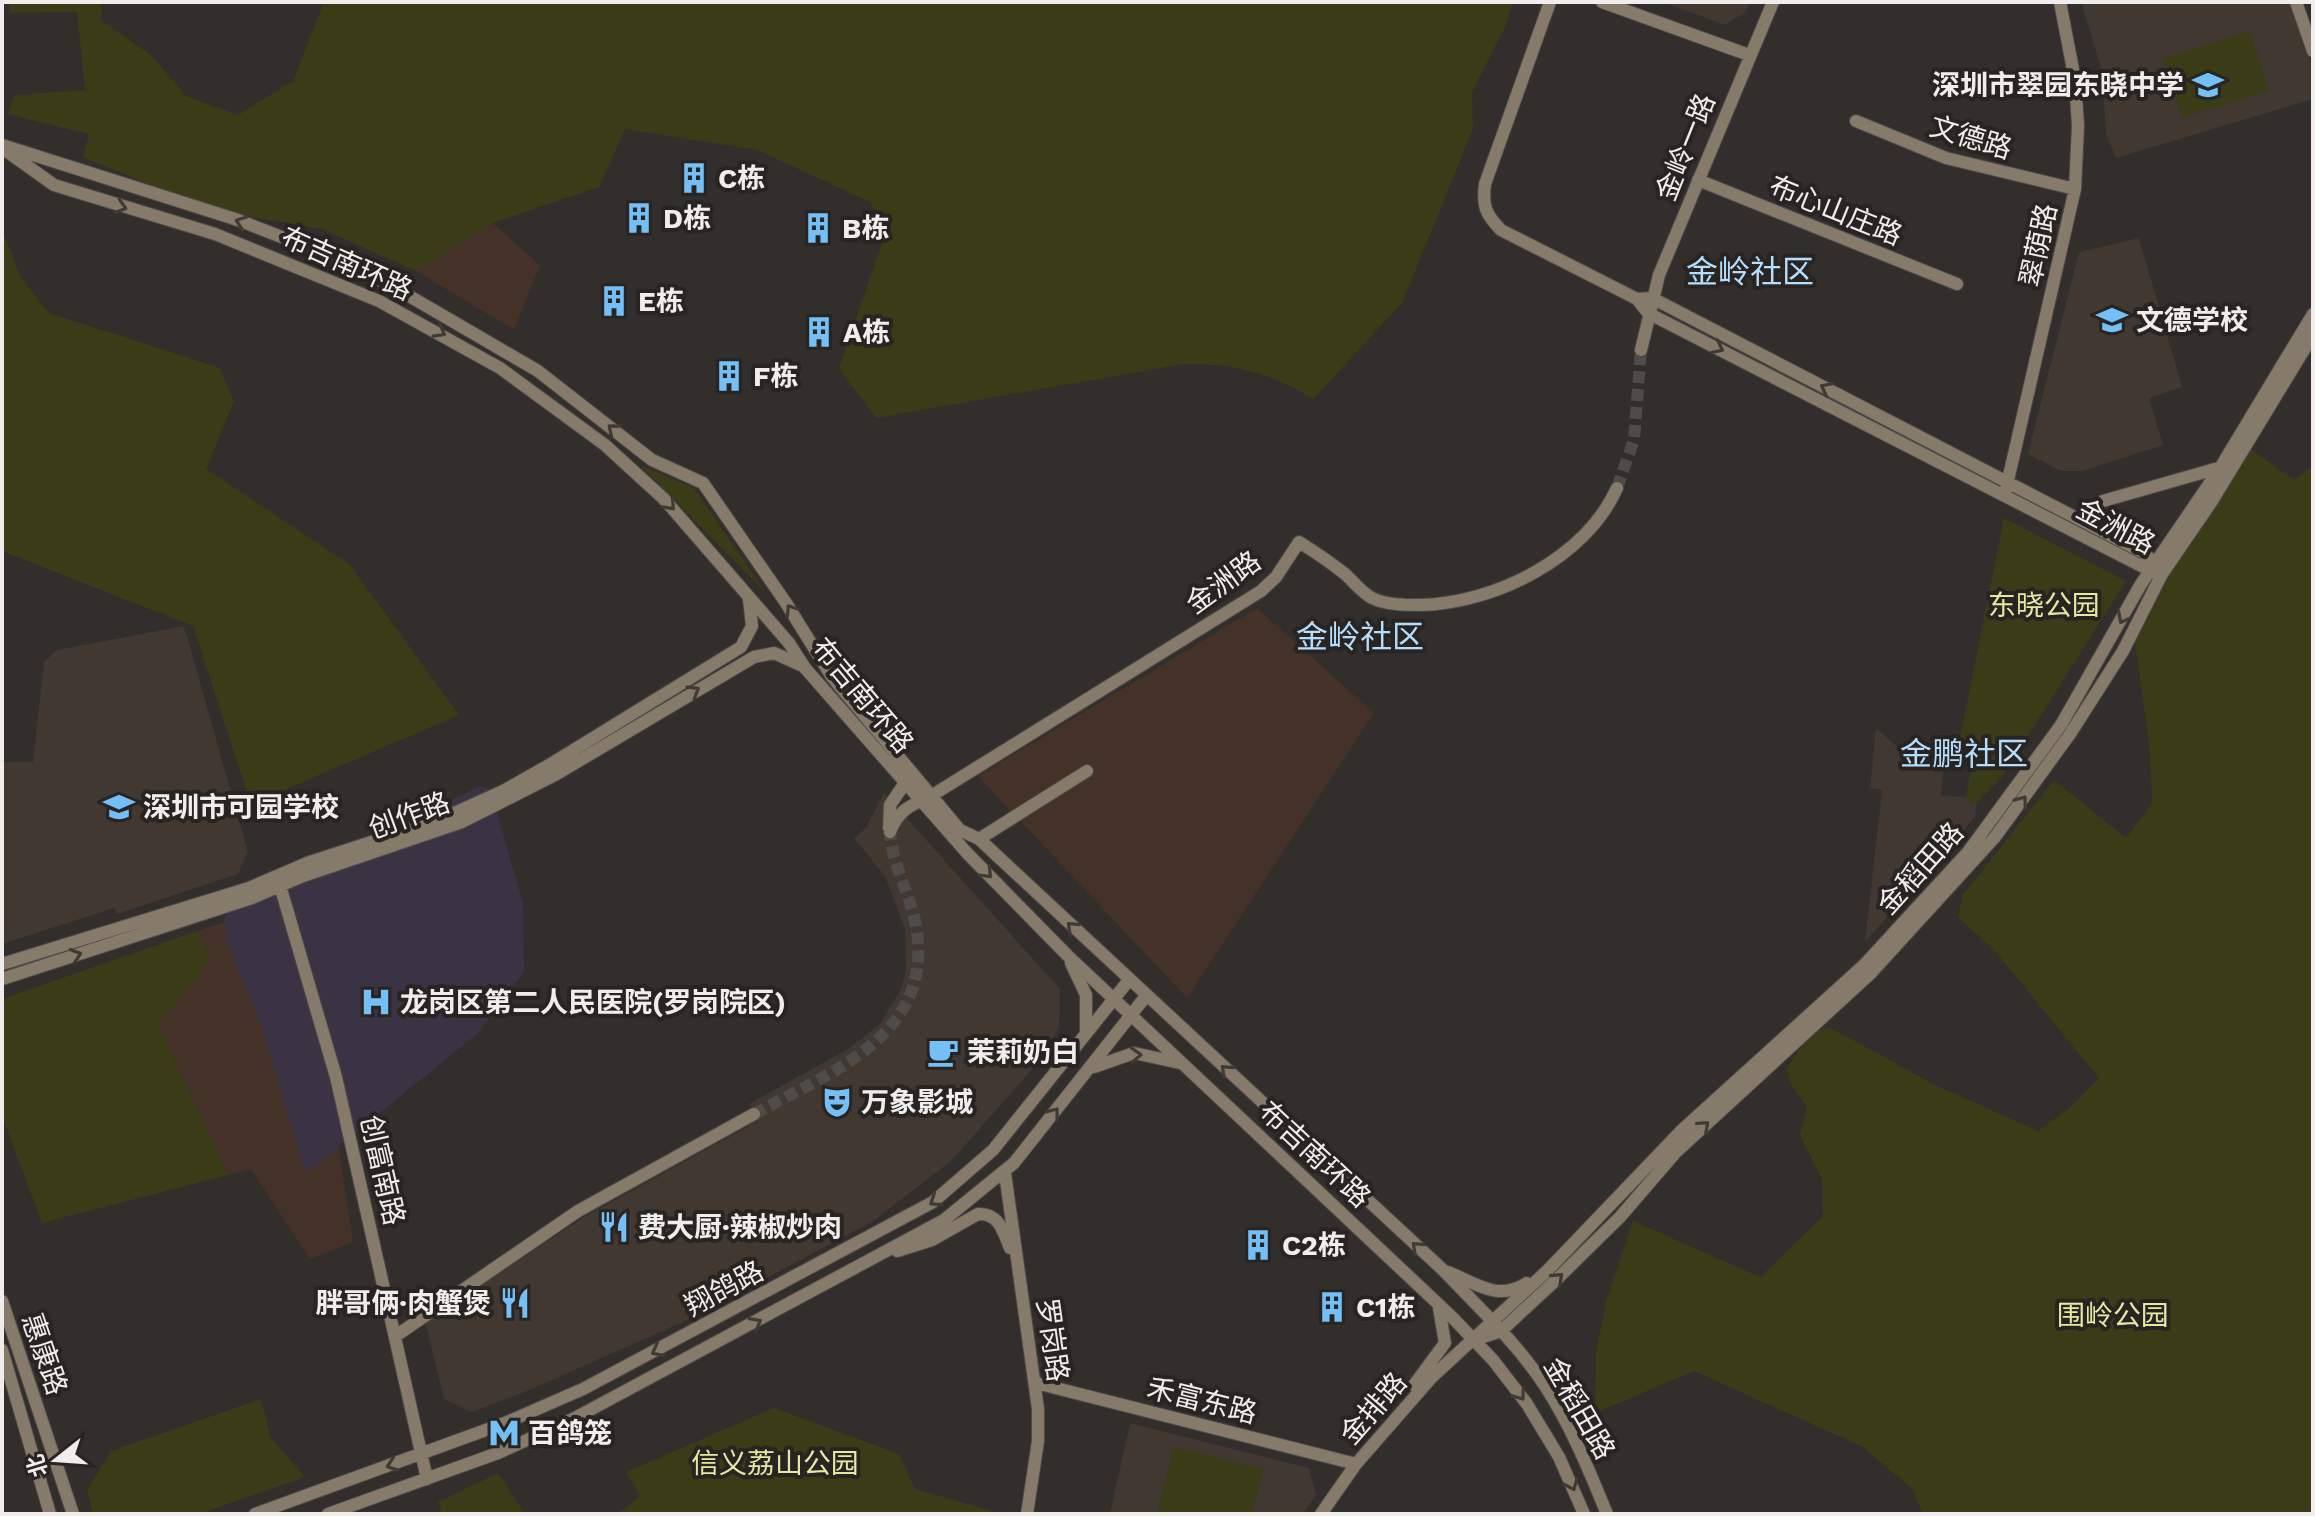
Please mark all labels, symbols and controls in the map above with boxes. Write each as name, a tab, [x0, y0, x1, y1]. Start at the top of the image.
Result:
school or university icon: 深圳市翠园东晓中学	[2191, 68, 2225, 102]
place label: 深圳市翠园东晓中学	[1932, 69, 2184, 102]
street label: 金岭一路	[1649, 89, 1722, 205]
street label: 文德路	[1926, 109, 2016, 166]
building icon: C栋	[677, 161, 711, 195]
place label: C栋	[718, 162, 765, 195]
street label: 布心山庄路	[1765, 169, 1907, 252]
one-way arrow	[113, 198, 127, 214]
building icon: D栋	[622, 201, 656, 235]
street label: 翠荫路	[2014, 201, 2063, 290]
place label: D栋	[663, 202, 711, 235]
building icon: B栋	[801, 211, 835, 245]
place label: B栋	[842, 212, 889, 245]
one-way arrow	[235, 215, 249, 231]
street label: 布吉南环路	[276, 220, 417, 307]
district label: 金岭社区	[1686, 253, 1814, 291]
building icon: E栋	[597, 284, 631, 318]
place label: E栋	[638, 285, 684, 318]
school or university icon: 文德学校	[2095, 303, 2129, 337]
place label: 文德学校	[2136, 304, 2248, 337]
building icon: A栋	[802, 315, 836, 349]
place label: A栋	[843, 316, 890, 349]
one-way arrow	[432, 322, 446, 338]
one-way arrow	[1710, 338, 1725, 353]
building icon: F栋	[712, 359, 746, 393]
place label: F栋	[753, 360, 798, 393]
one-way arrow	[1820, 383, 1835, 398]
one-way arrow	[608, 424, 622, 439]
street label: 金洲路	[2071, 492, 2161, 561]
one-way arrow	[660, 496, 675, 510]
street label: 金洲路	[1180, 544, 1267, 620]
park label: 东晓公园	[1988, 589, 2100, 622]
one-way arrow	[785, 604, 800, 618]
one-way arrow	[2117, 610, 2133, 625]
district label: 金岭社区	[1296, 618, 1424, 656]
street label: 布吉南环路	[805, 631, 920, 760]
one-way arrow	[685, 685, 700, 701]
district label: 金鹏社区	[1900, 735, 2028, 773]
street label: 创作路	[364, 786, 454, 845]
school or university icon: 深圳市可园学校	[102, 790, 136, 824]
place label: 深圳市可园学校	[143, 791, 339, 824]
one-way arrow	[2013, 795, 2027, 810]
street label: 金稻田路	[1871, 816, 1970, 921]
one-way arrow	[978, 864, 992, 878]
one-way arrow	[1067, 922, 1082, 936]
one-way arrow	[69, 949, 83, 965]
hospital icon: 龙岗区第二人民医院(罗岗院区)	[359, 985, 393, 1019]
place label: 龙岗区第二人民医院(罗岗院区)	[400, 986, 786, 1019]
cafe icon: 茉莉奶白	[926, 1035, 960, 1069]
place label: 茉莉奶白	[967, 1036, 1079, 1069]
one-way arrow	[1130, 1047, 1143, 1064]
one-way arrow	[1221, 1066, 1236, 1080]
theatre icon: 万象影城	[820, 1085, 854, 1119]
place label: 万象影城	[861, 1086, 973, 1119]
street label: 布吉南环路	[1252, 1095, 1377, 1214]
one-way arrow	[1045, 1107, 1059, 1122]
street label: 创富南路	[354, 1112, 411, 1228]
one-way arrow	[1695, 1121, 1709, 1136]
one-way arrow	[929, 1191, 943, 1206]
restaurant icon: 费大厨·辣椒炒肉	[597, 1210, 631, 1244]
place label: 费大厨·辣椒炒肉	[638, 1211, 842, 1244]
building icon: C2栋	[1241, 1228, 1275, 1262]
place label: C2栋	[1282, 1229, 1346, 1262]
one-way arrow	[1412, 1242, 1427, 1256]
street label: 翔鸽路	[679, 1254, 769, 1323]
one-way arrow	[1549, 1273, 1563, 1287]
restaurant icon: 胖哥俩·肉蟹煲	[498, 1286, 532, 1320]
place label: 胖哥俩·肉蟹煲	[315, 1287, 491, 1320]
building icon: C1栋	[1315, 1290, 1349, 1324]
place label: C1栋	[1356, 1291, 1415, 1324]
street label: 罗岗路	[1030, 1296, 1075, 1384]
park label: 围岭公园	[2057, 1299, 2169, 1332]
street label: 惠康路	[15, 1309, 74, 1399]
one-way arrow	[748, 1317, 762, 1332]
one-way arrow	[650, 1342, 665, 1357]
street label: 金稻田路	[1537, 1351, 1622, 1465]
street label: 金排路	[1333, 1366, 1413, 1451]
street label: 禾富东路	[1144, 1371, 1260, 1430]
one-way arrow	[1510, 1387, 1525, 1401]
metro station icon: 百鸽笼	[487, 1416, 521, 1450]
place label: 百鸽笼	[528, 1417, 612, 1450]
north arrow	[16, 1420, 96, 1500]
park label: 信义荔山公园	[691, 1447, 859, 1480]
text: 北	[22, 1452, 53, 1480]
one-way arrow	[386, 1455, 400, 1471]
one-way arrow	[1563, 1477, 1579, 1491]

